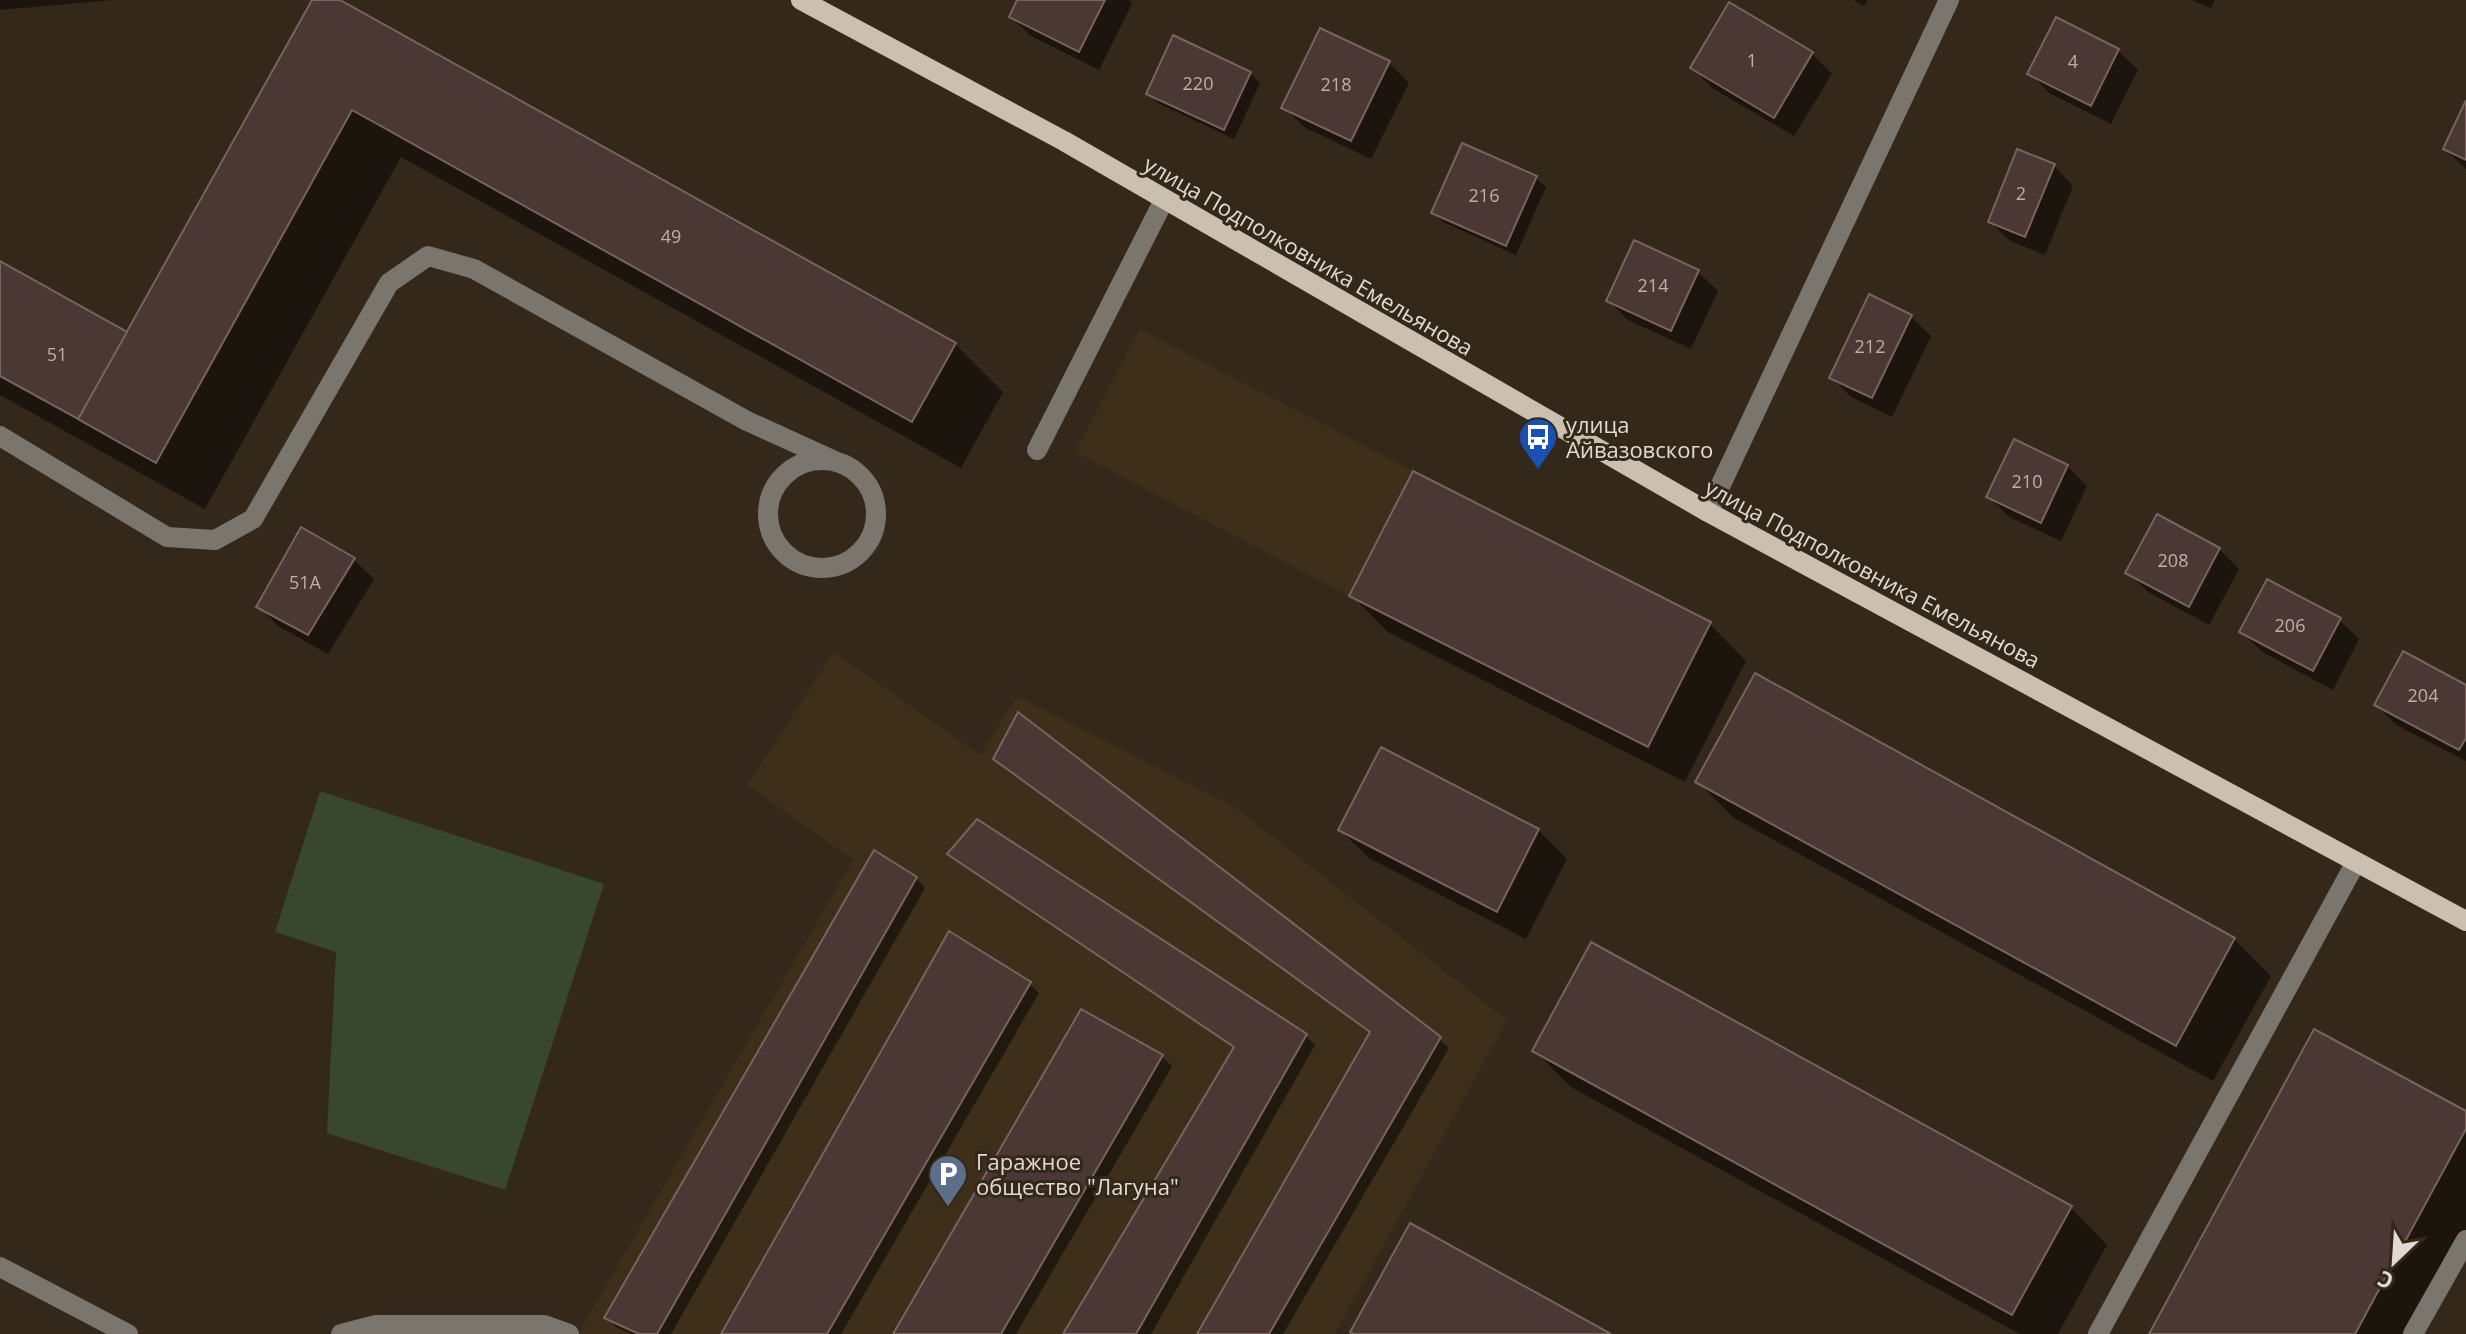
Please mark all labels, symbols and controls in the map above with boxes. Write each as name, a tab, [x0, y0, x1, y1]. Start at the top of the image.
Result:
house number: 1	[1747, 48, 1757, 72]
house number: 4	[2068, 49, 2078, 73]
house number: 220	[1183, 71, 1213, 95]
house number: 218	[1321, 72, 1351, 96]
street label: улица Подполковника Емельянова	[1139, 148, 1479, 362]
house number: 2	[2016, 181, 2026, 205]
house number: 216	[1469, 183, 1499, 207]
house number: 49	[661, 224, 681, 248]
house number: 214	[1638, 273, 1668, 297]
house number: 212	[1855, 334, 1885, 358]
house number: 51	[47, 342, 67, 366]
place label: улица Айвазовского	[1566, 409, 1713, 464]
bus stop icon: улица Айвазовского	[1517, 416, 1559, 471]
house number: 210	[2012, 469, 2042, 493]
street label: улица Подполковника Емельянова	[1700, 472, 2046, 674]
house number: 208	[2158, 548, 2188, 572]
house number: 51А	[289, 570, 322, 594]
house number: 206	[2275, 613, 2305, 637]
house number: 204	[2408, 683, 2438, 707]
place label: Гаражное общество "Лагуна"	[976, 1146, 1179, 1201]
parking icon: Гаражное общество "Лагуна"	[927, 1153, 969, 1208]
north arrow	[2354, 1222, 2434, 1302]
text: С	[2372, 1264, 2398, 1298]

